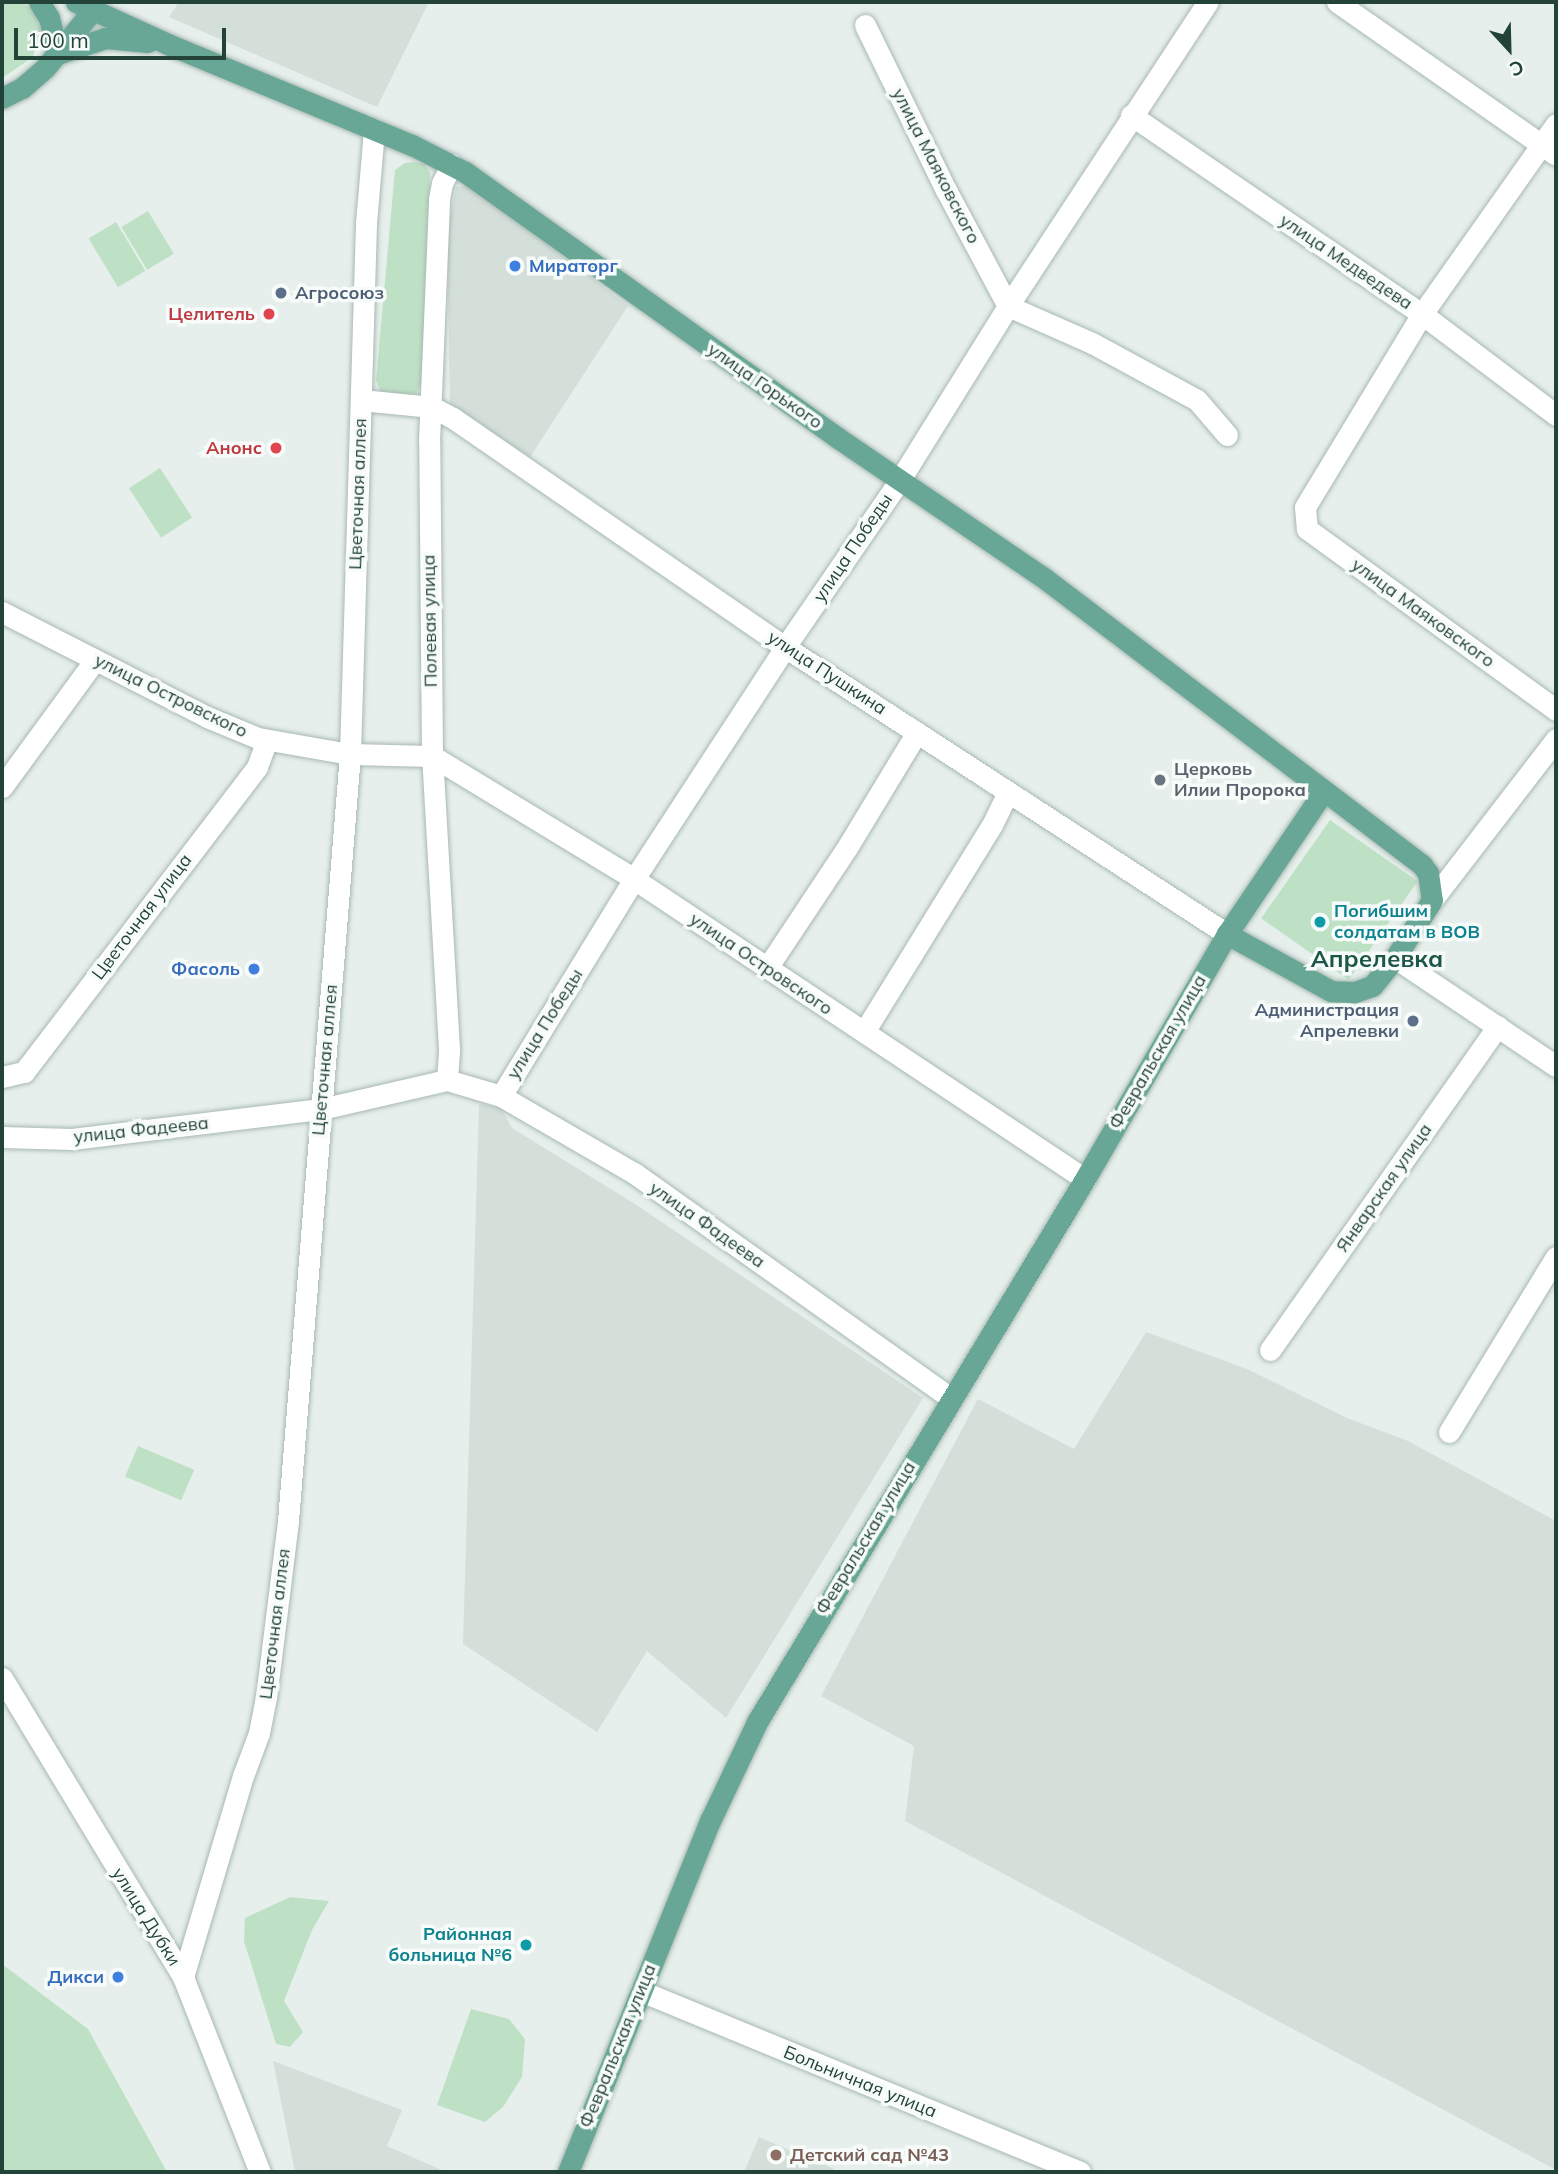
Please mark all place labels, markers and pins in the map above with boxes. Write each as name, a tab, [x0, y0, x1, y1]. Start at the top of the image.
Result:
place label: Мираторг	[529, 255, 618, 277]
marker: Мираторг	[507, 258, 523, 274]
place label: Агросоюз	[295, 282, 384, 304]
marker: Агросоюз	[273, 285, 289, 301]
place label: Целитель	[168, 303, 255, 325]
marker: Целитель	[261, 306, 277, 322]
place label: Анонс	[206, 437, 262, 459]
marker: Анонс	[268, 440, 284, 456]
place label: Церковь Илии Пророка	[1174, 759, 1306, 802]
marker: Церковь Илии Пророка	[1152, 772, 1168, 788]
place label: Погибшим солдатам в ВОВ	[1334, 901, 1480, 944]
marker: Погибшим солдатам в ВОВ	[1312, 914, 1328, 930]
place label: Фасоль	[171, 958, 240, 980]
marker: Фасоль	[246, 961, 262, 977]
place label: Администрация Апрелевки	[1255, 1000, 1399, 1042]
marker: Администрация Апрелевки	[1405, 1013, 1421, 1029]
place label: Районная больница №6	[388, 1924, 512, 1966]
marker: Районная больница №6	[518, 1937, 534, 1953]
place label: Дикси	[47, 1966, 104, 1988]
marker: Дикси	[110, 1969, 126, 1985]
place label: Детский сад №43	[790, 2144, 949, 2166]
marker: Детский сад №43	[768, 2147, 784, 2163]

